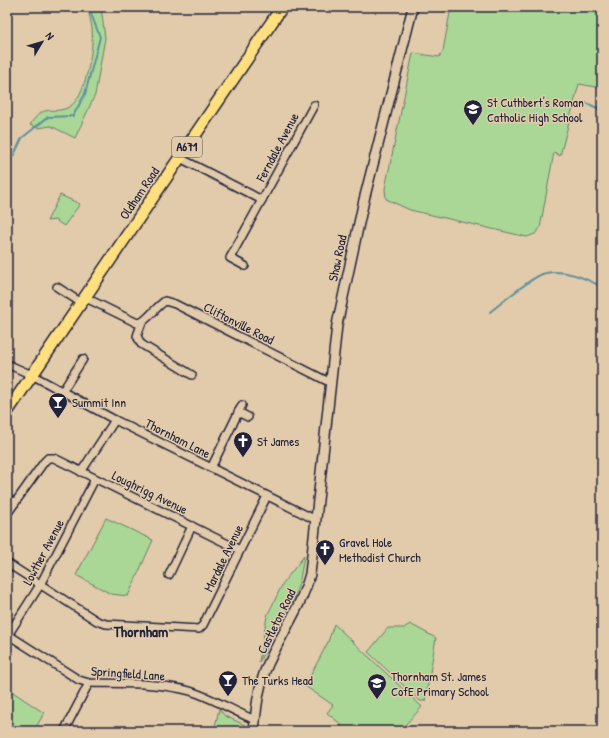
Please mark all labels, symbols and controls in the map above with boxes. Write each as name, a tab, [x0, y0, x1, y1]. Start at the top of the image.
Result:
north arrow	[22, 22, 62, 62]
text: N	[43, 29, 57, 43]
place label: St Cuthbert's Roman Catholic High School	[487, 93, 584, 126]
school or university icon: St Cuthbert's Roman Catholic High School	[462, 98, 484, 126]
street label: Ferndale Avenue	[251, 109, 303, 186]
road number: A671	[172, 137, 202, 157]
street label: Oldham Road	[115, 163, 163, 223]
street label: Shaw Road	[323, 233, 351, 283]
street label: Cliftonville Road	[201, 298, 277, 348]
bar icon: Summit Inn	[47, 391, 69, 419]
place label: Summit Inn	[72, 393, 126, 411]
street label: Thornham Lane	[142, 414, 214, 462]
church icon: St James	[232, 430, 254, 458]
place label: St James	[257, 432, 299, 450]
street label: Loughrigg Avenue	[109, 466, 191, 518]
street label: Lowther Avenue	[18, 516, 68, 588]
street label: Mardale Avenue	[199, 521, 247, 595]
place label: Gravel Hole Methodist Church	[339, 533, 421, 566]
church icon: Gravel Hole Methodist Church	[314, 538, 336, 566]
street label: Castleton Road	[253, 585, 299, 657]
district label: Thornham	[113, 621, 168, 642]
street label: Springfield Lane	[90, 661, 166, 685]
place label: Thornham St. James CofE Primary School	[391, 667, 489, 700]
bar icon: The Turks Head	[217, 669, 239, 697]
place label: The Turks Head	[242, 671, 313, 689]
school or university icon: Thornham St. James CofE Primary School	[366, 672, 388, 700]

